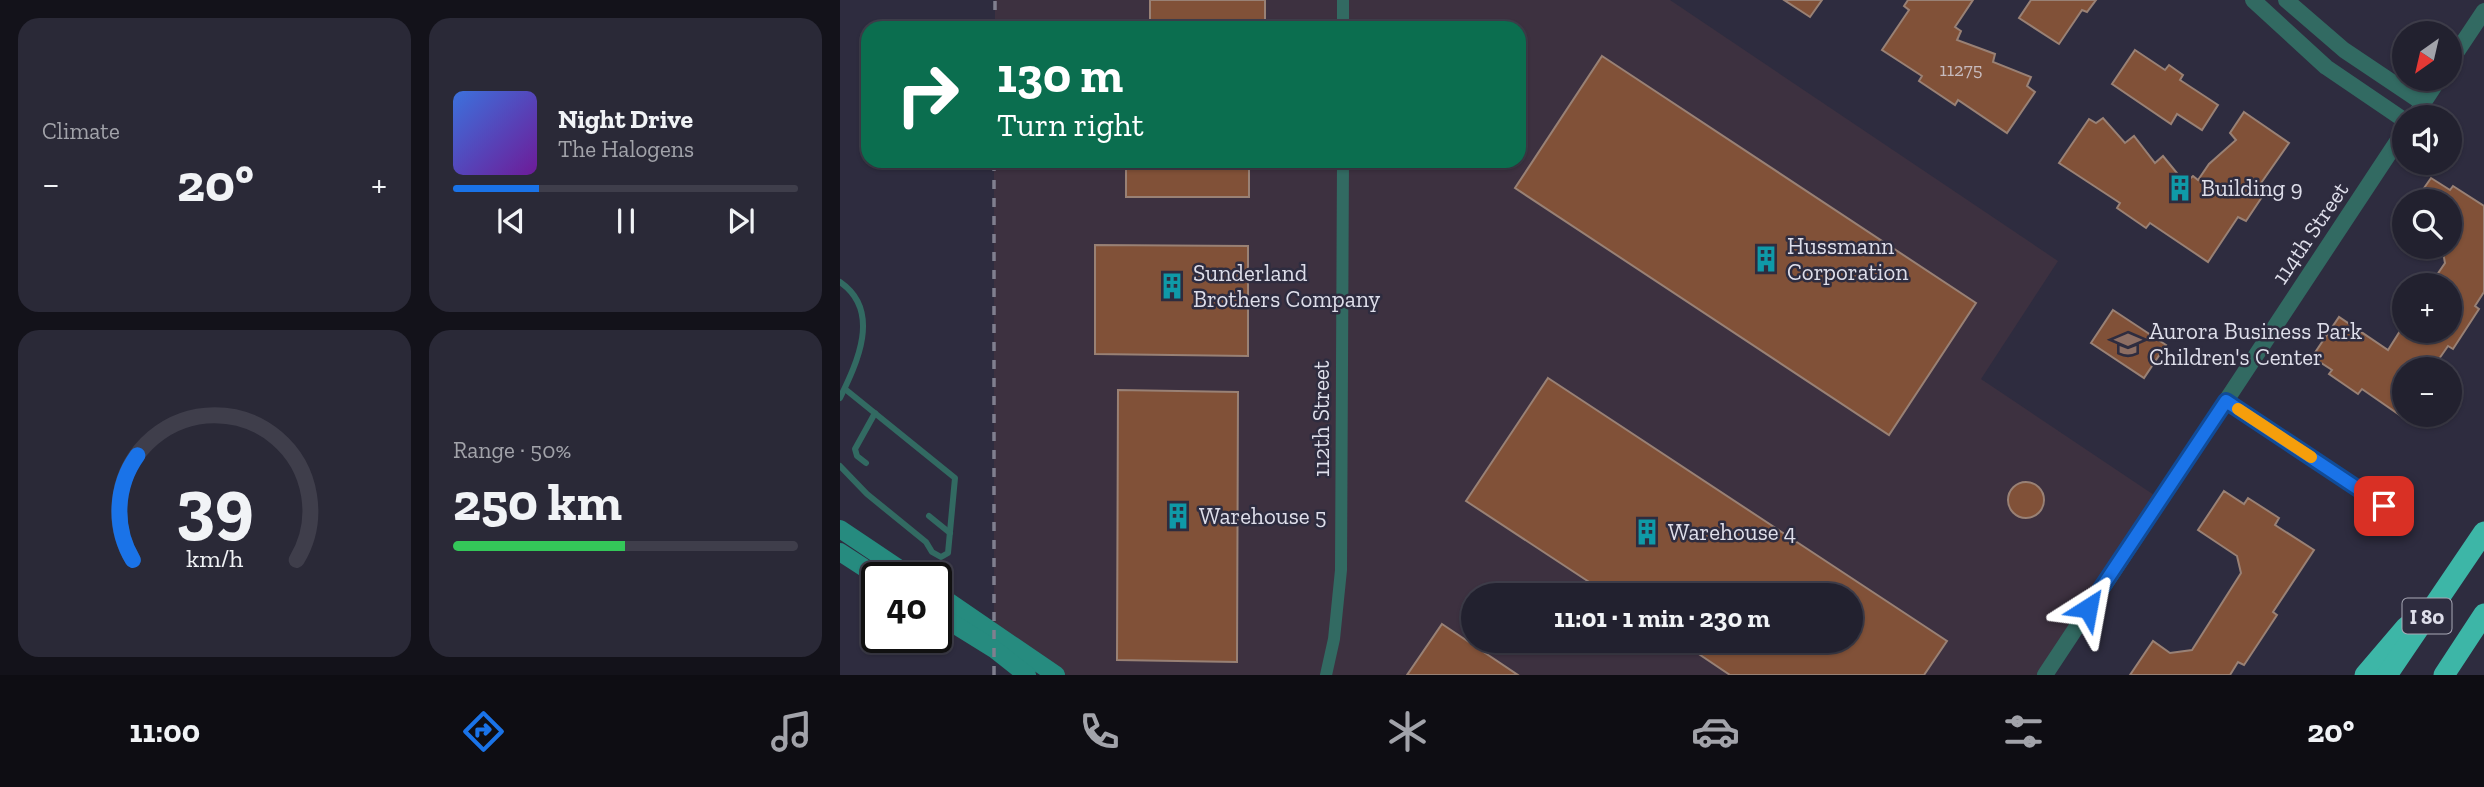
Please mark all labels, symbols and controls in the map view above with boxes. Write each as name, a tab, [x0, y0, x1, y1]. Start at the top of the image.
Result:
north arrow	[2392, 21, 2462, 91]
map controls	[2392, 21, 2462, 427]
text: 130 m	[997, 46, 1123, 105]
icon: right	[882, 49, 973, 140]
house number: 11275	[1939, 58, 1983, 81]
text: Night Drive	[558, 103, 693, 135]
button: sound	[2392, 105, 2462, 175]
text: Turn right	[997, 106, 1144, 144]
text: Climate	[42, 117, 120, 145]
text: The Halogens	[558, 135, 694, 163]
text: 20°	[177, 152, 254, 214]
text: −	[42, 161, 60, 207]
text: +	[371, 161, 387, 207]
building icon: Building 9	[2165, 173, 2195, 203]
place label: Building 9	[2201, 174, 2303, 202]
street label: 114th Street	[2266, 176, 2355, 289]
button: search	[2392, 189, 2462, 259]
icon: previous	[492, 202, 530, 240]
icon: pause	[607, 202, 645, 240]
icon: next	[722, 202, 760, 240]
place label: Hussmann Corporation	[1787, 232, 1909, 286]
building icon: Hussmann Corporation	[1751, 244, 1781, 274]
place label: Sunderland Brothers Company	[1193, 259, 1380, 313]
building icon: Sunderland Brothers Company	[1157, 271, 1187, 301]
button: +	[2392, 273, 2462, 343]
place label: Aurora Business Park Children's Center	[2149, 317, 2362, 371]
school or university icon: Aurora Business Park Children's Center	[2113, 329, 2143, 359]
button: −	[2392, 357, 2462, 427]
street label: 112th Street	[1307, 360, 1335, 477]
text: Range · 50%	[453, 436, 571, 464]
text: 39	[176, 461, 253, 549]
text: 250 km	[453, 471, 622, 533]
pin	[2354, 476, 2414, 536]
icon: arrive	[2365, 487, 2403, 525]
building icon: Warehouse 5	[1163, 501, 1193, 531]
place label: Warehouse 5	[1199, 502, 1327, 530]
building icon: Warehouse 4	[1632, 517, 1662, 547]
place label: Warehouse 4	[1668, 518, 1796, 546]
text: km/h	[186, 542, 243, 572]
speed limit sign: 40	[861, 562, 952, 653]
position arrow	[2051, 571, 2125, 645]
road number: I 80	[2402, 598, 2452, 634]
text: 11:01 · 1 min · 230 m	[1554, 602, 1770, 634]
icon: directions	[459, 707, 508, 756]
icon: music	[767, 707, 816, 756]
icon: phone	[1075, 707, 1124, 756]
icon: climate	[1383, 707, 1432, 756]
icon: car	[1691, 707, 1740, 756]
icon: filters	[1999, 707, 2048, 756]
text: 11:00	[130, 712, 200, 750]
text: 20°	[2307, 712, 2354, 750]

